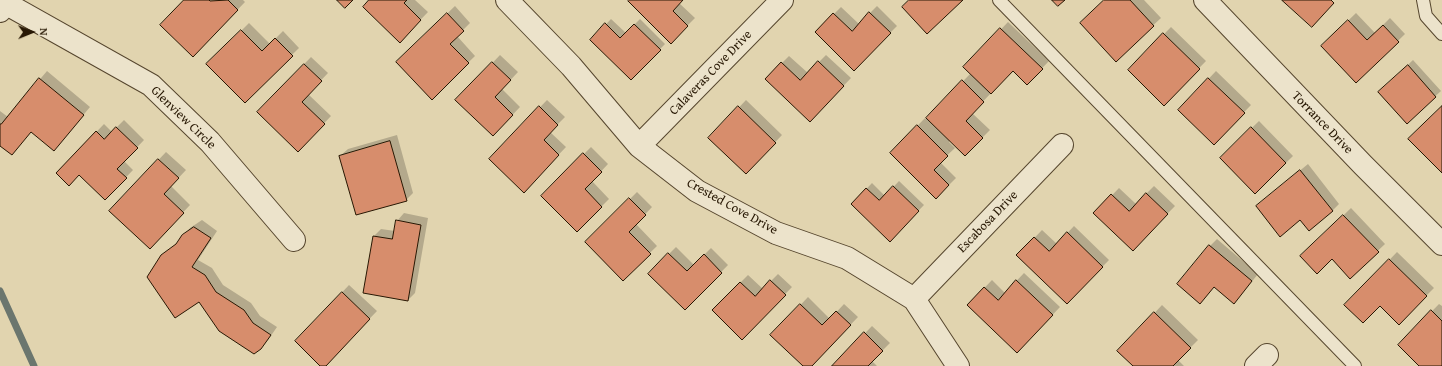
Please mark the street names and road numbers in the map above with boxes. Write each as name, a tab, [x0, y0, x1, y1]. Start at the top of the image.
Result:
street label: Calaveras Cove Drive	[666, 27, 756, 119]
street label: Glenview Circle	[147, 83, 219, 153]
street label: Torrance Drive	[1288, 88, 1356, 158]
street label: Crested Cove Drive	[684, 176, 780, 238]
street label: Escabosa Drive	[954, 188, 1022, 256]

